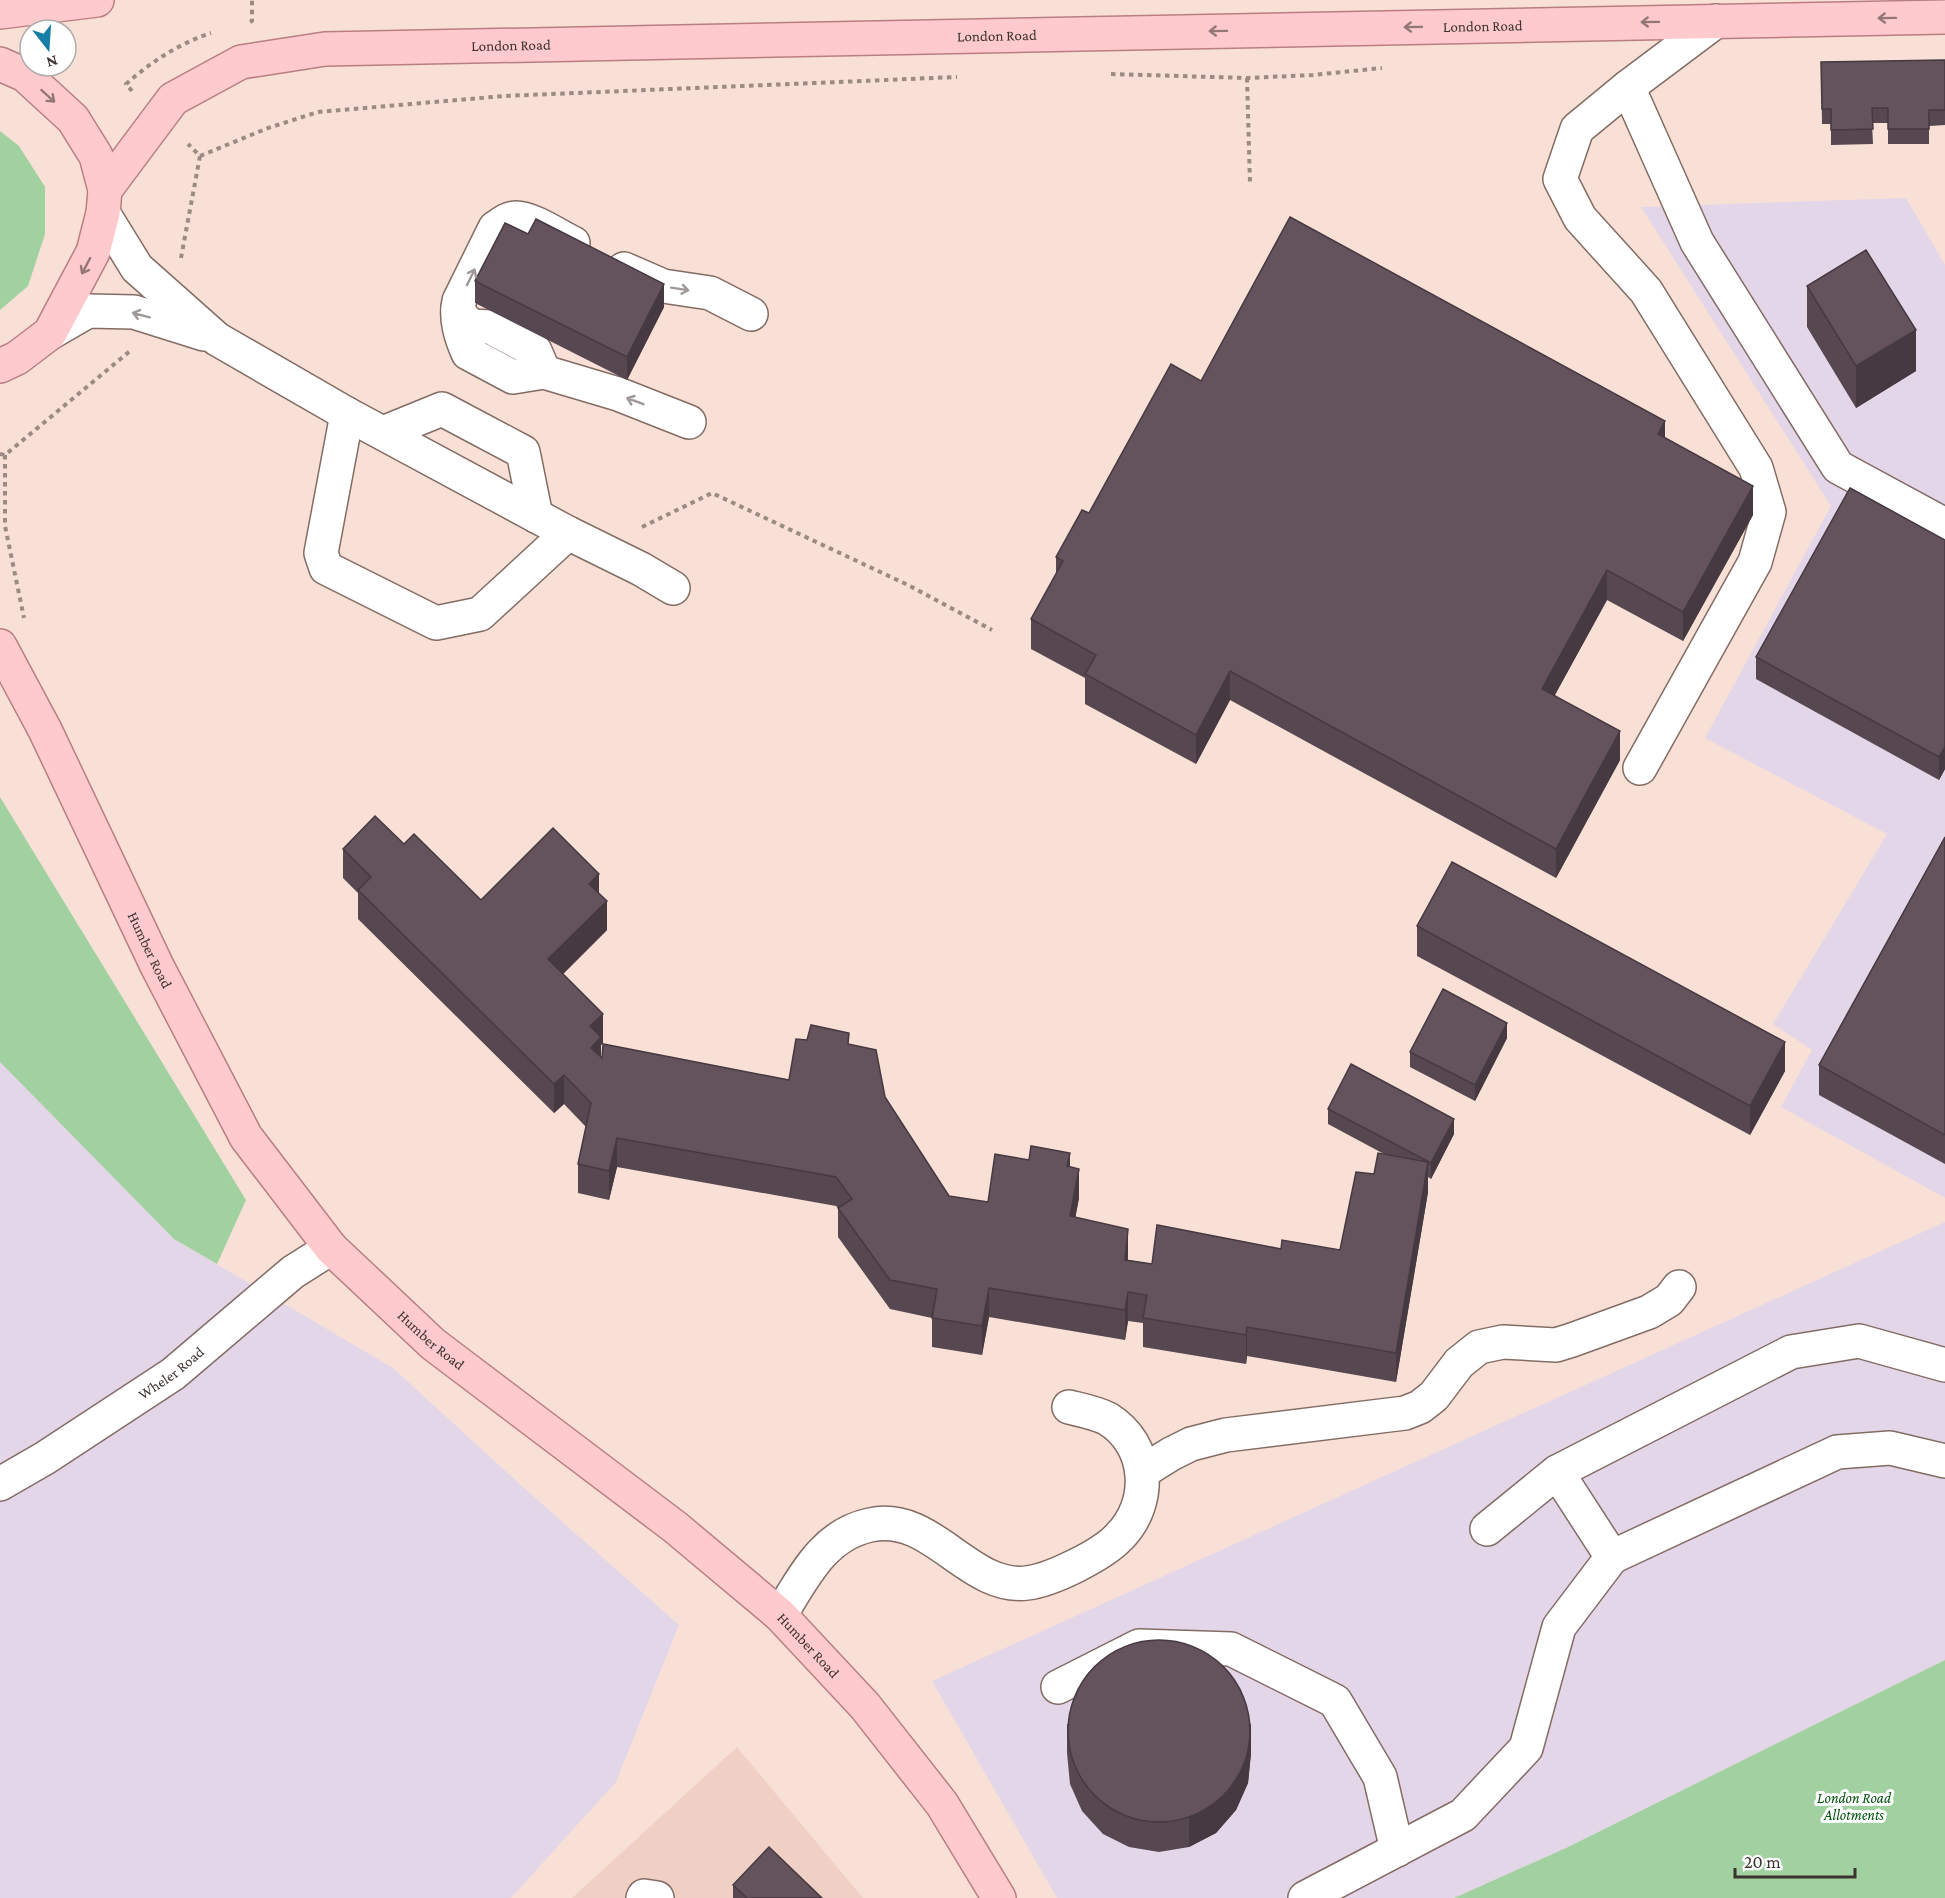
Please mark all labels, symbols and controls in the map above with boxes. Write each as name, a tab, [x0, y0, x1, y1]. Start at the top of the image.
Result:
one-way arrow	[1877, 12, 1897, 24]
one-way arrow	[1640, 16, 1660, 28]
street label: London Road	[1443, 17, 1523, 35]
north arrow	[18, 18, 78, 78]
one-way arrow	[1403, 21, 1423, 33]
one-way arrow	[1208, 25, 1228, 37]
street label: London Road	[957, 27, 1037, 45]
street label: London Road	[471, 37, 551, 54]
text: N	[44, 52, 60, 72]
one-way arrow	[40, 89, 55, 103]
one-way arrow	[80, 257, 92, 274]
one-way arrow	[466, 269, 477, 287]
one-way arrow	[670, 283, 690, 294]
one-way arrow	[132, 308, 151, 320]
one-way arrow	[626, 395, 645, 406]
street label: Humber Road	[125, 909, 175, 991]
street label: Humber Road	[394, 1307, 468, 1373]
street label: Wheler Road	[135, 1343, 207, 1403]
street label: Humber Road	[774, 1610, 842, 1681]
park label: London Road Allotments	[1817, 1790, 1892, 1823]
scale bar	[1735, 1841, 1855, 1879]
text: 20 m	[1744, 1852, 1781, 1872]

